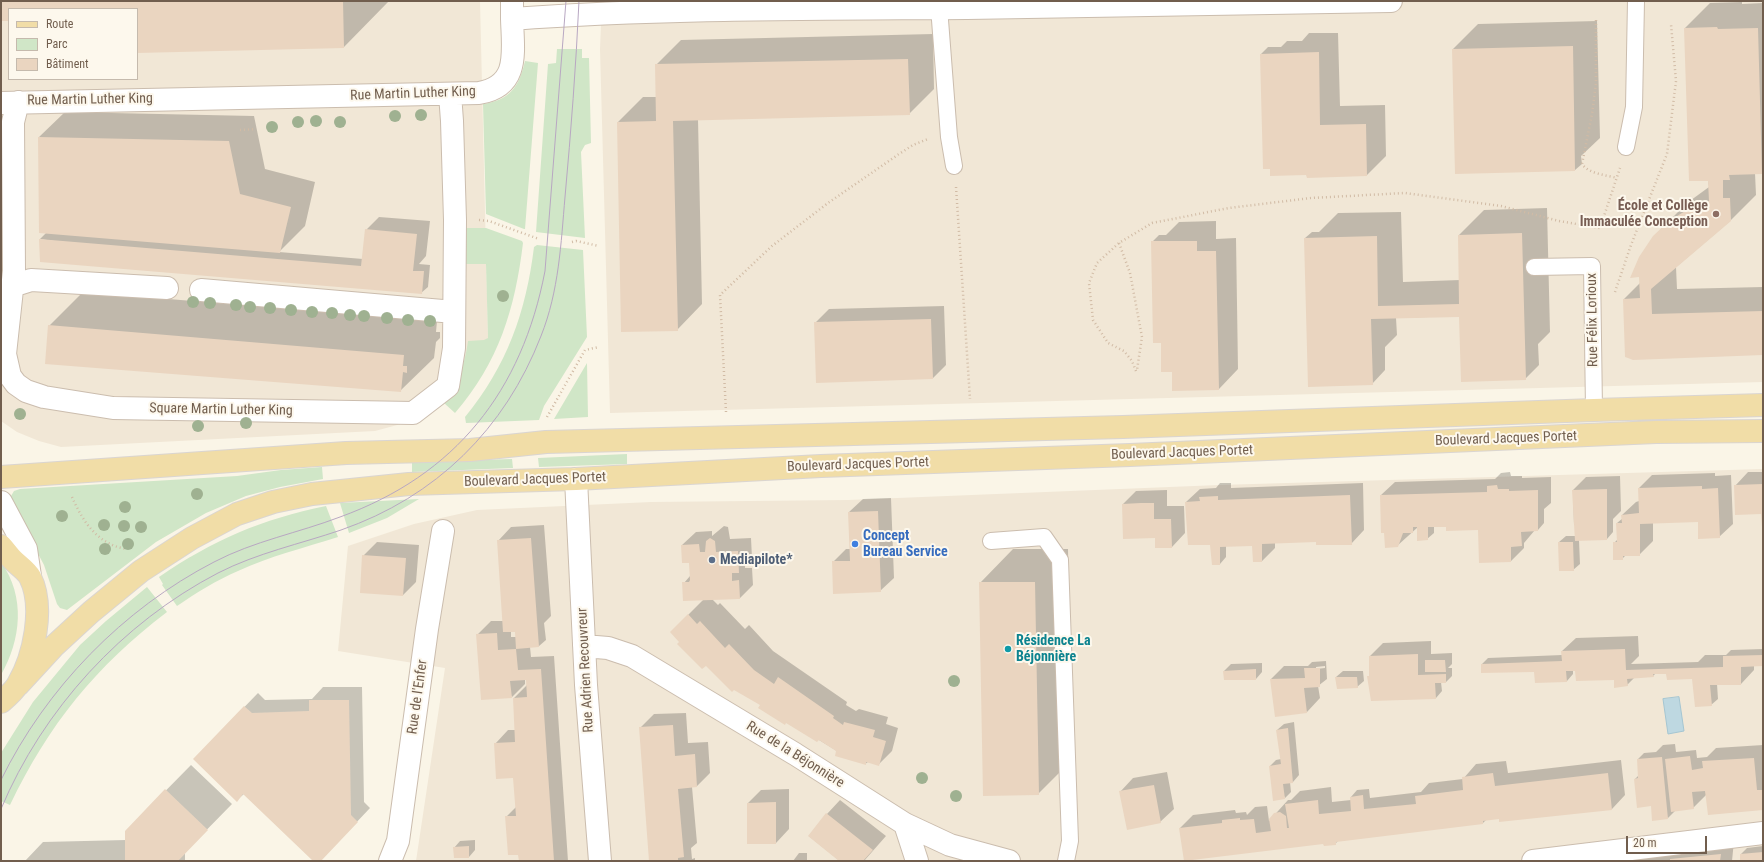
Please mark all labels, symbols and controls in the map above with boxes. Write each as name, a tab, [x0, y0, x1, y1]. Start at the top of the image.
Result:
legend	[8, 8, 138, 80]
text: Route	[46, 17, 73, 31]
text: Parc	[46, 37, 67, 51]
text: Bâtiment	[46, 57, 89, 71]
street label: Rue Martin Luther King	[350, 83, 476, 105]
street label: Rue Martin Luther King	[27, 91, 153, 109]
place label: École et Collège Immaculée Conception	[1580, 198, 1708, 230]
marker: École et Collège Immaculée Conception	[1711, 209, 1721, 219]
street label: Rue Félix Lorioux	[1584, 273, 1602, 367]
street label: Square Martin Luther King	[149, 400, 293, 420]
street label: Boulevard Jacques Portet	[1435, 428, 1577, 450]
street label: Boulevard Jacques Portet	[1111, 442, 1253, 464]
street label: Boulevard Jacques Portet	[787, 454, 929, 476]
street label: Boulevard Jacques Portet	[464, 469, 606, 491]
place label: Concept Bureau Service	[863, 528, 948, 560]
marker: Concept Bureau Service	[850, 539, 860, 549]
place label: Mediapilote*	[720, 552, 793, 568]
marker: Mediapilote*	[707, 555, 717, 565]
street label: Rue Adrien Recouvreur	[574, 607, 598, 733]
place label: Résidence La Béjonnière	[1016, 633, 1091, 666]
marker: Résidence La Béjonnière	[1003, 644, 1013, 654]
street label: Rue de l'Enfer	[404, 659, 432, 735]
street label: Rue de la Béjonnière	[743, 718, 847, 792]
scale bar	[1628, 828, 1709, 854]
text: 20 m	[1633, 836, 1657, 850]

